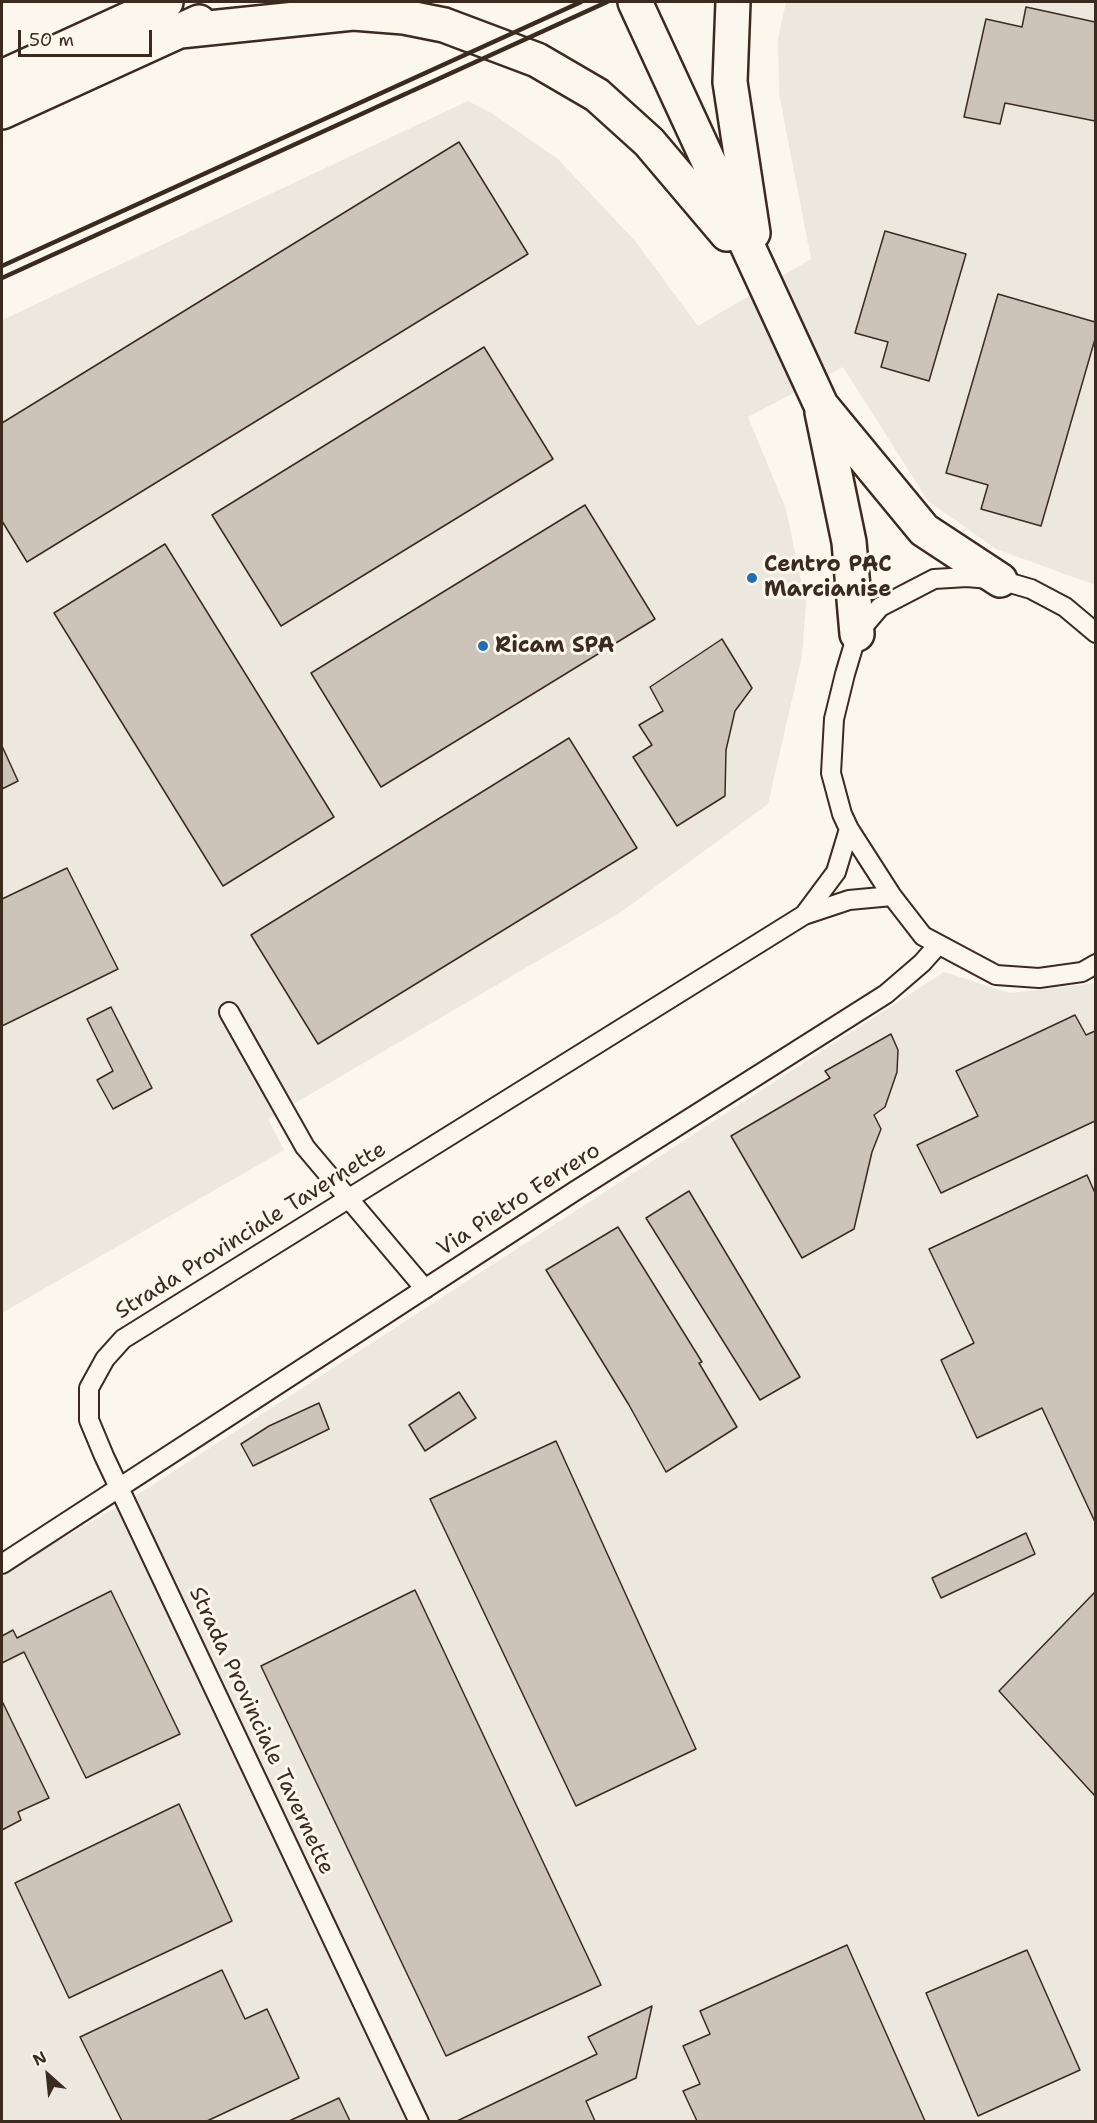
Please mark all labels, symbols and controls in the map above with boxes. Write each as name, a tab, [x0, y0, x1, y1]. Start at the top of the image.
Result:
scale bar	[21, 18, 154, 56]
text: 50 m	[29, 28, 74, 52]
place label: Centro PAC Marcianise	[764, 552, 892, 604]
marker: Centro PAC Marcianise	[745, 571, 759, 585]
place label: Ricam SPA	[495, 633, 614, 659]
marker: Ricam SPA	[476, 639, 490, 653]
street label: Strada Provinciale Tavernette	[111, 1137, 391, 1325]
street label: Via Pietro Ferrero	[433, 1137, 605, 1263]
street label: Strada Provinciale Tavernette	[183, 1583, 339, 1879]
north arrow	[18, 2045, 78, 2105]
text: N	[29, 2046, 50, 2071]

